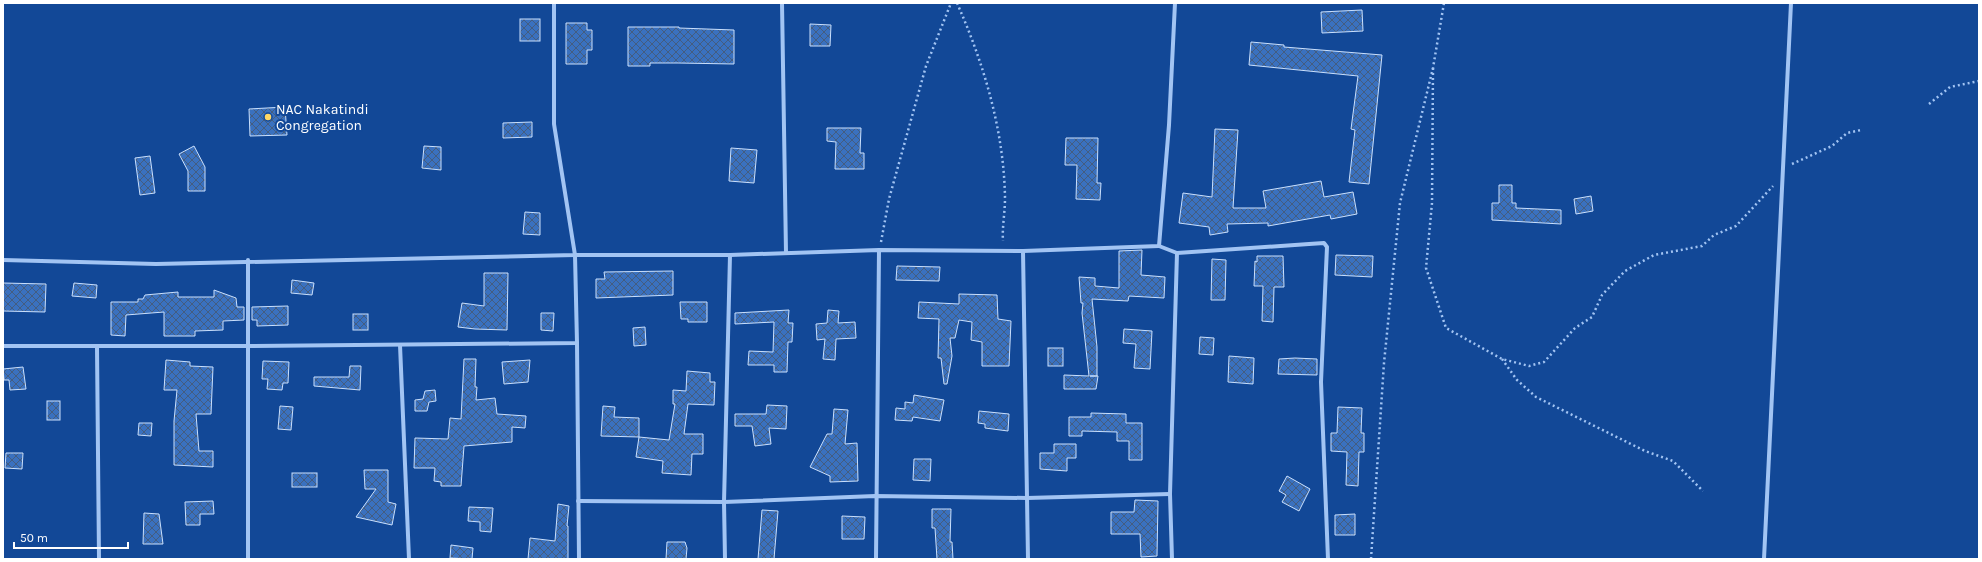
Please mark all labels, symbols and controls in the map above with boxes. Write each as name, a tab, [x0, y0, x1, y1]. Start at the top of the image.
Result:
place label: NAC Nakatindi Congregation	[276, 101, 369, 134]
marker: NAC Nakatindi Congregation	[263, 112, 273, 122]
scale bar	[14, 524, 128, 550]
text: 50 m	[20, 531, 48, 545]

